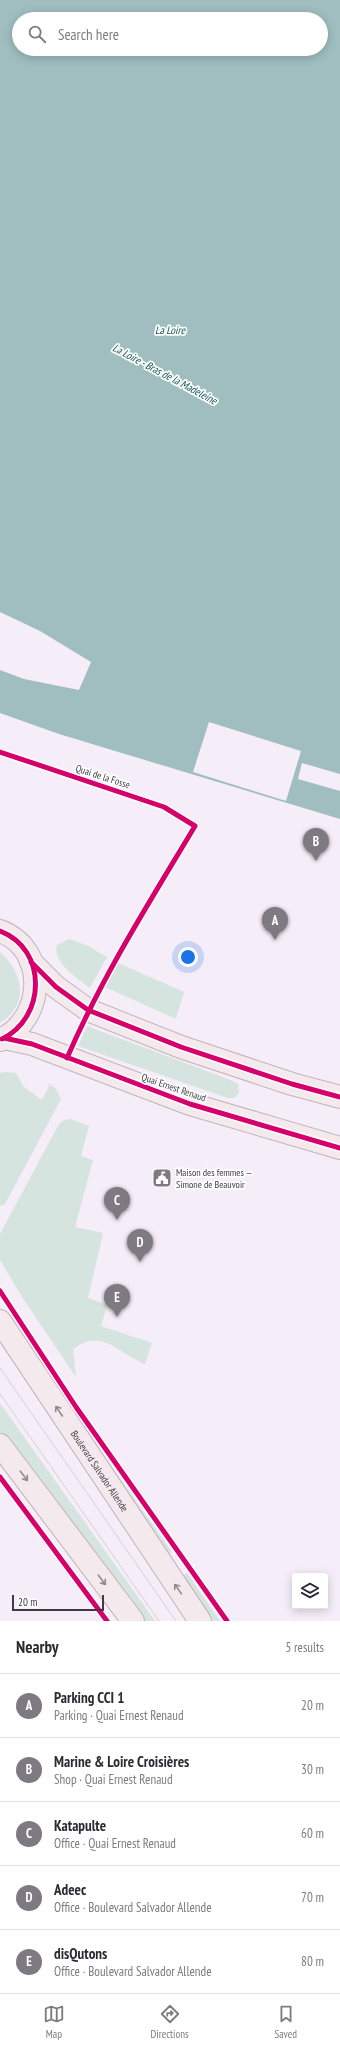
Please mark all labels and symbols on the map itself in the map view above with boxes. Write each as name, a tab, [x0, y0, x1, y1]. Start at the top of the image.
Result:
water label: La Loire	[155, 323, 186, 337]
water label: La Loire - Bras de la Madeleine	[110, 341, 221, 408]
street label: Quai de la Fosse	[74, 762, 132, 791]
pin: B	[303, 828, 329, 861]
pin: A	[262, 907, 288, 940]
your location	[178, 947, 198, 967]
street label: Quai Ernest Renaud	[140, 1070, 208, 1105]
place label: Maison des femmes — Simone de Beauvoir	[176, 1166, 252, 1191]
public building icon: Maison des femmes — Simone de Beauvoir	[151, 1167, 173, 1189]
pin: C	[104, 1187, 130, 1220]
pin: D	[127, 1229, 153, 1262]
pin: E	[104, 1284, 130, 1317]
one-way arrow	[55, 1405, 63, 1417]
street label: Boulevard Salvador Allende	[68, 1428, 131, 1514]
one-way arrow	[19, 1470, 28, 1481]
one-way arrow	[98, 1574, 106, 1585]
one-way arrow	[174, 1584, 182, 1595]
scale bar	[12, 1593, 104, 1612]

